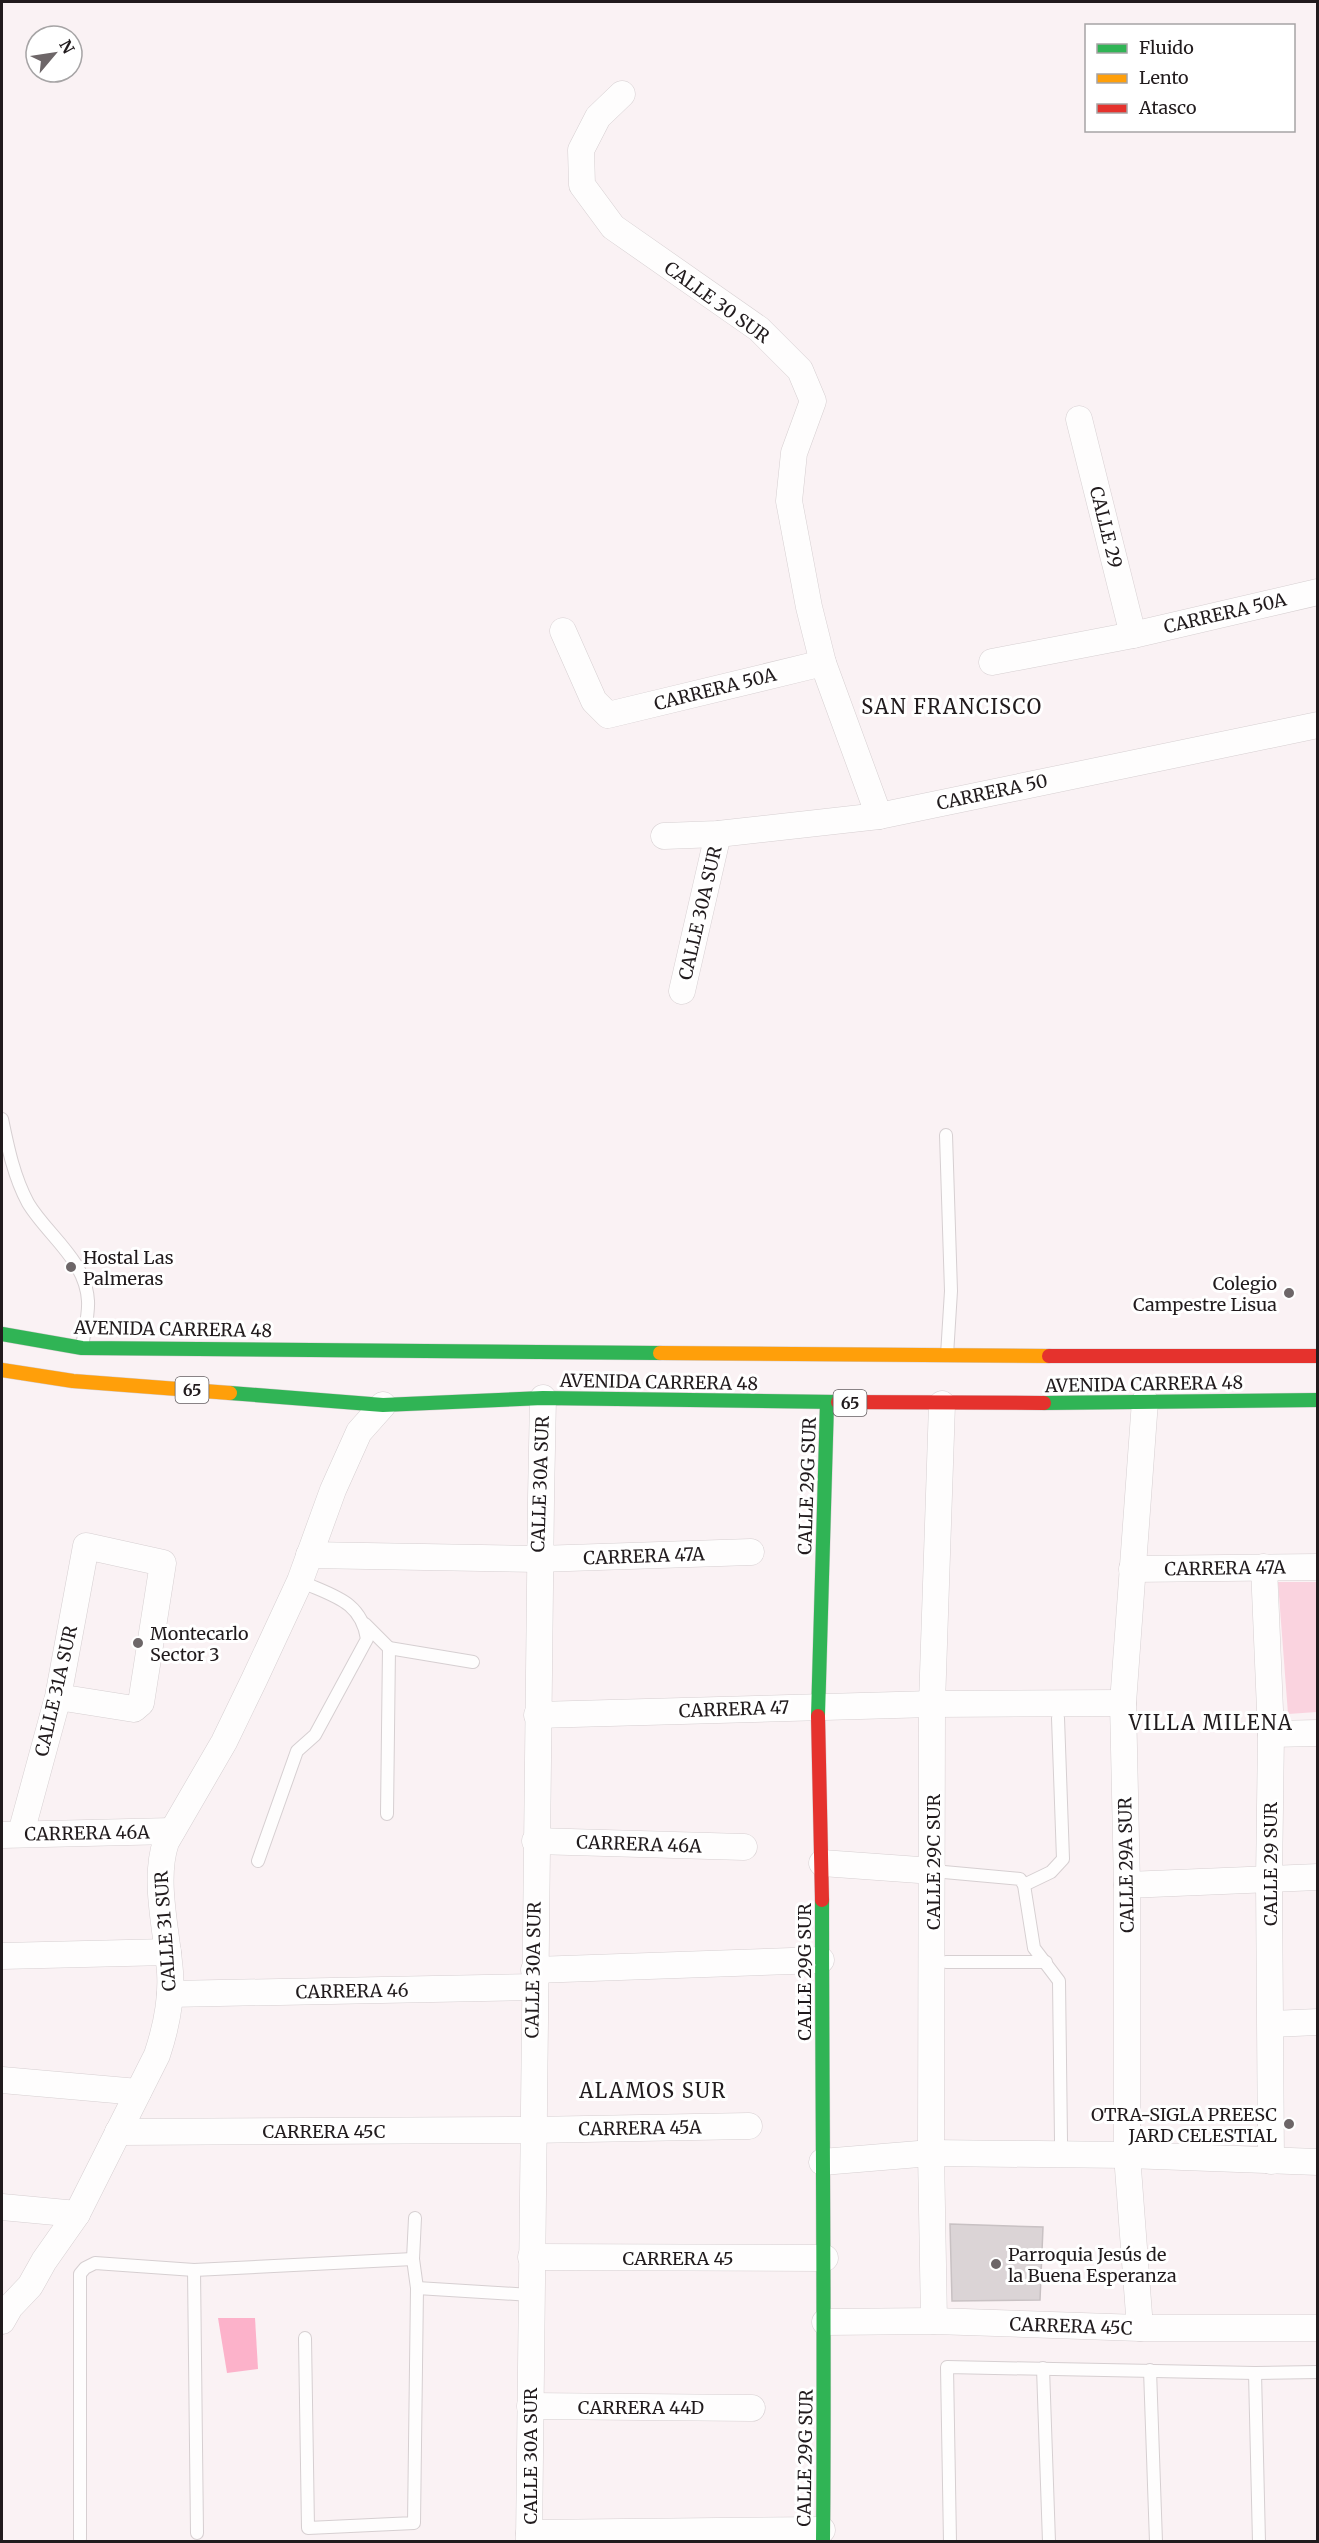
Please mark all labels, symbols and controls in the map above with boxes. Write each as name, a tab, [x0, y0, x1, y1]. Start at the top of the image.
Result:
north arrow	[24, 24, 84, 84]
legend	[1085, 24, 1295, 132]
text: N	[55, 36, 79, 57]
text: Fluido	[1139, 36, 1194, 59]
text: Lento	[1139, 66, 1189, 89]
text: Atasco	[1138, 96, 1197, 119]
street label: CALLE 30 SUR	[660, 256, 775, 348]
street label: CALLE 29	[1085, 484, 1127, 570]
street label: CARRERA 50A	[1161, 588, 1289, 638]
street label: CARRERA 50A	[652, 663, 779, 715]
district label: SAN FRANCISCO	[861, 694, 1043, 719]
street label: CARRERA 50	[934, 769, 1050, 815]
street label: CALLE 30A SUR	[673, 843, 727, 982]
place label: Hostal Las Palmeras	[83, 1246, 174, 1290]
marker: Hostal Las Palmeras	[64, 1260, 78, 1274]
place label: Colegio Campestre Lisua	[1133, 1272, 1277, 1316]
marker: Colegio Campestre Lisua	[1282, 1286, 1296, 1300]
street label: AVENIDA CARRERA 48	[73, 1316, 272, 1342]
street label: AVENIDA CARRERA 48	[559, 1369, 758, 1395]
street label: AVENIDA CARRERA 48	[1044, 1371, 1243, 1397]
road number: 65	[176, 1377, 208, 1403]
road number: 65	[834, 1390, 866, 1416]
street label: CALLE 30A SUR	[526, 1415, 554, 1553]
street label: CALLE 29G SUR	[793, 1416, 821, 1555]
street label: CARRERA 47A	[583, 1542, 705, 1570]
street label: CARRERA 47A	[1164, 1555, 1286, 1581]
place label: Montecarlo Sector 3	[150, 1622, 249, 1666]
street label: CALLE 31A SUR	[30, 1623, 82, 1759]
marker: Montecarlo Sector 3	[131, 1636, 145, 1650]
street label: CARRERA 47	[678, 1696, 790, 1722]
district label: VILLA MILENA	[1128, 1710, 1293, 1735]
street label: CALLE 29C SUR	[922, 1793, 945, 1930]
street label: CALLE 29A SUR	[1113, 1797, 1139, 1933]
street label: CALLE 29 SUR	[1259, 1802, 1282, 1926]
street label: CARRERA 46A	[24, 1820, 150, 1846]
street label: CARRERA 46A	[576, 1830, 702, 1858]
street label: CALLE 31 SUR	[149, 1870, 181, 1992]
street label: CALLE 30A SUR	[520, 1901, 546, 2039]
street label: CALLE 29G SUR	[793, 1903, 816, 2041]
street label: CARRERA 46	[295, 1979, 409, 2003]
district label: ALAMOS SUR	[578, 2078, 727, 2103]
place label: OTRA-SIGLA PREESC JARD CELESTIAL	[1091, 2103, 1277, 2147]
street label: CARRERA 45A	[578, 2115, 702, 2141]
marker: OTRA-SIGLA PREESC JARD CELESTIAL	[1282, 2117, 1296, 2131]
street label: CARRERA 45C	[263, 2120, 386, 2143]
place label: Parroquia Jesús de la Buena Esperanza	[1008, 2243, 1177, 2287]
street label: CARRERA 45	[622, 2247, 734, 2270]
marker: Parroquia Jesús de la Buena Esperanza	[989, 2257, 1003, 2271]
street label: CARRERA 45C	[1009, 2312, 1133, 2340]
street label: CALLE 30A SUR	[519, 2387, 542, 2524]
street label: CALLE 29G SUR	[792, 2389, 818, 2527]
street label: CARRERA 44D	[578, 2396, 704, 2419]

